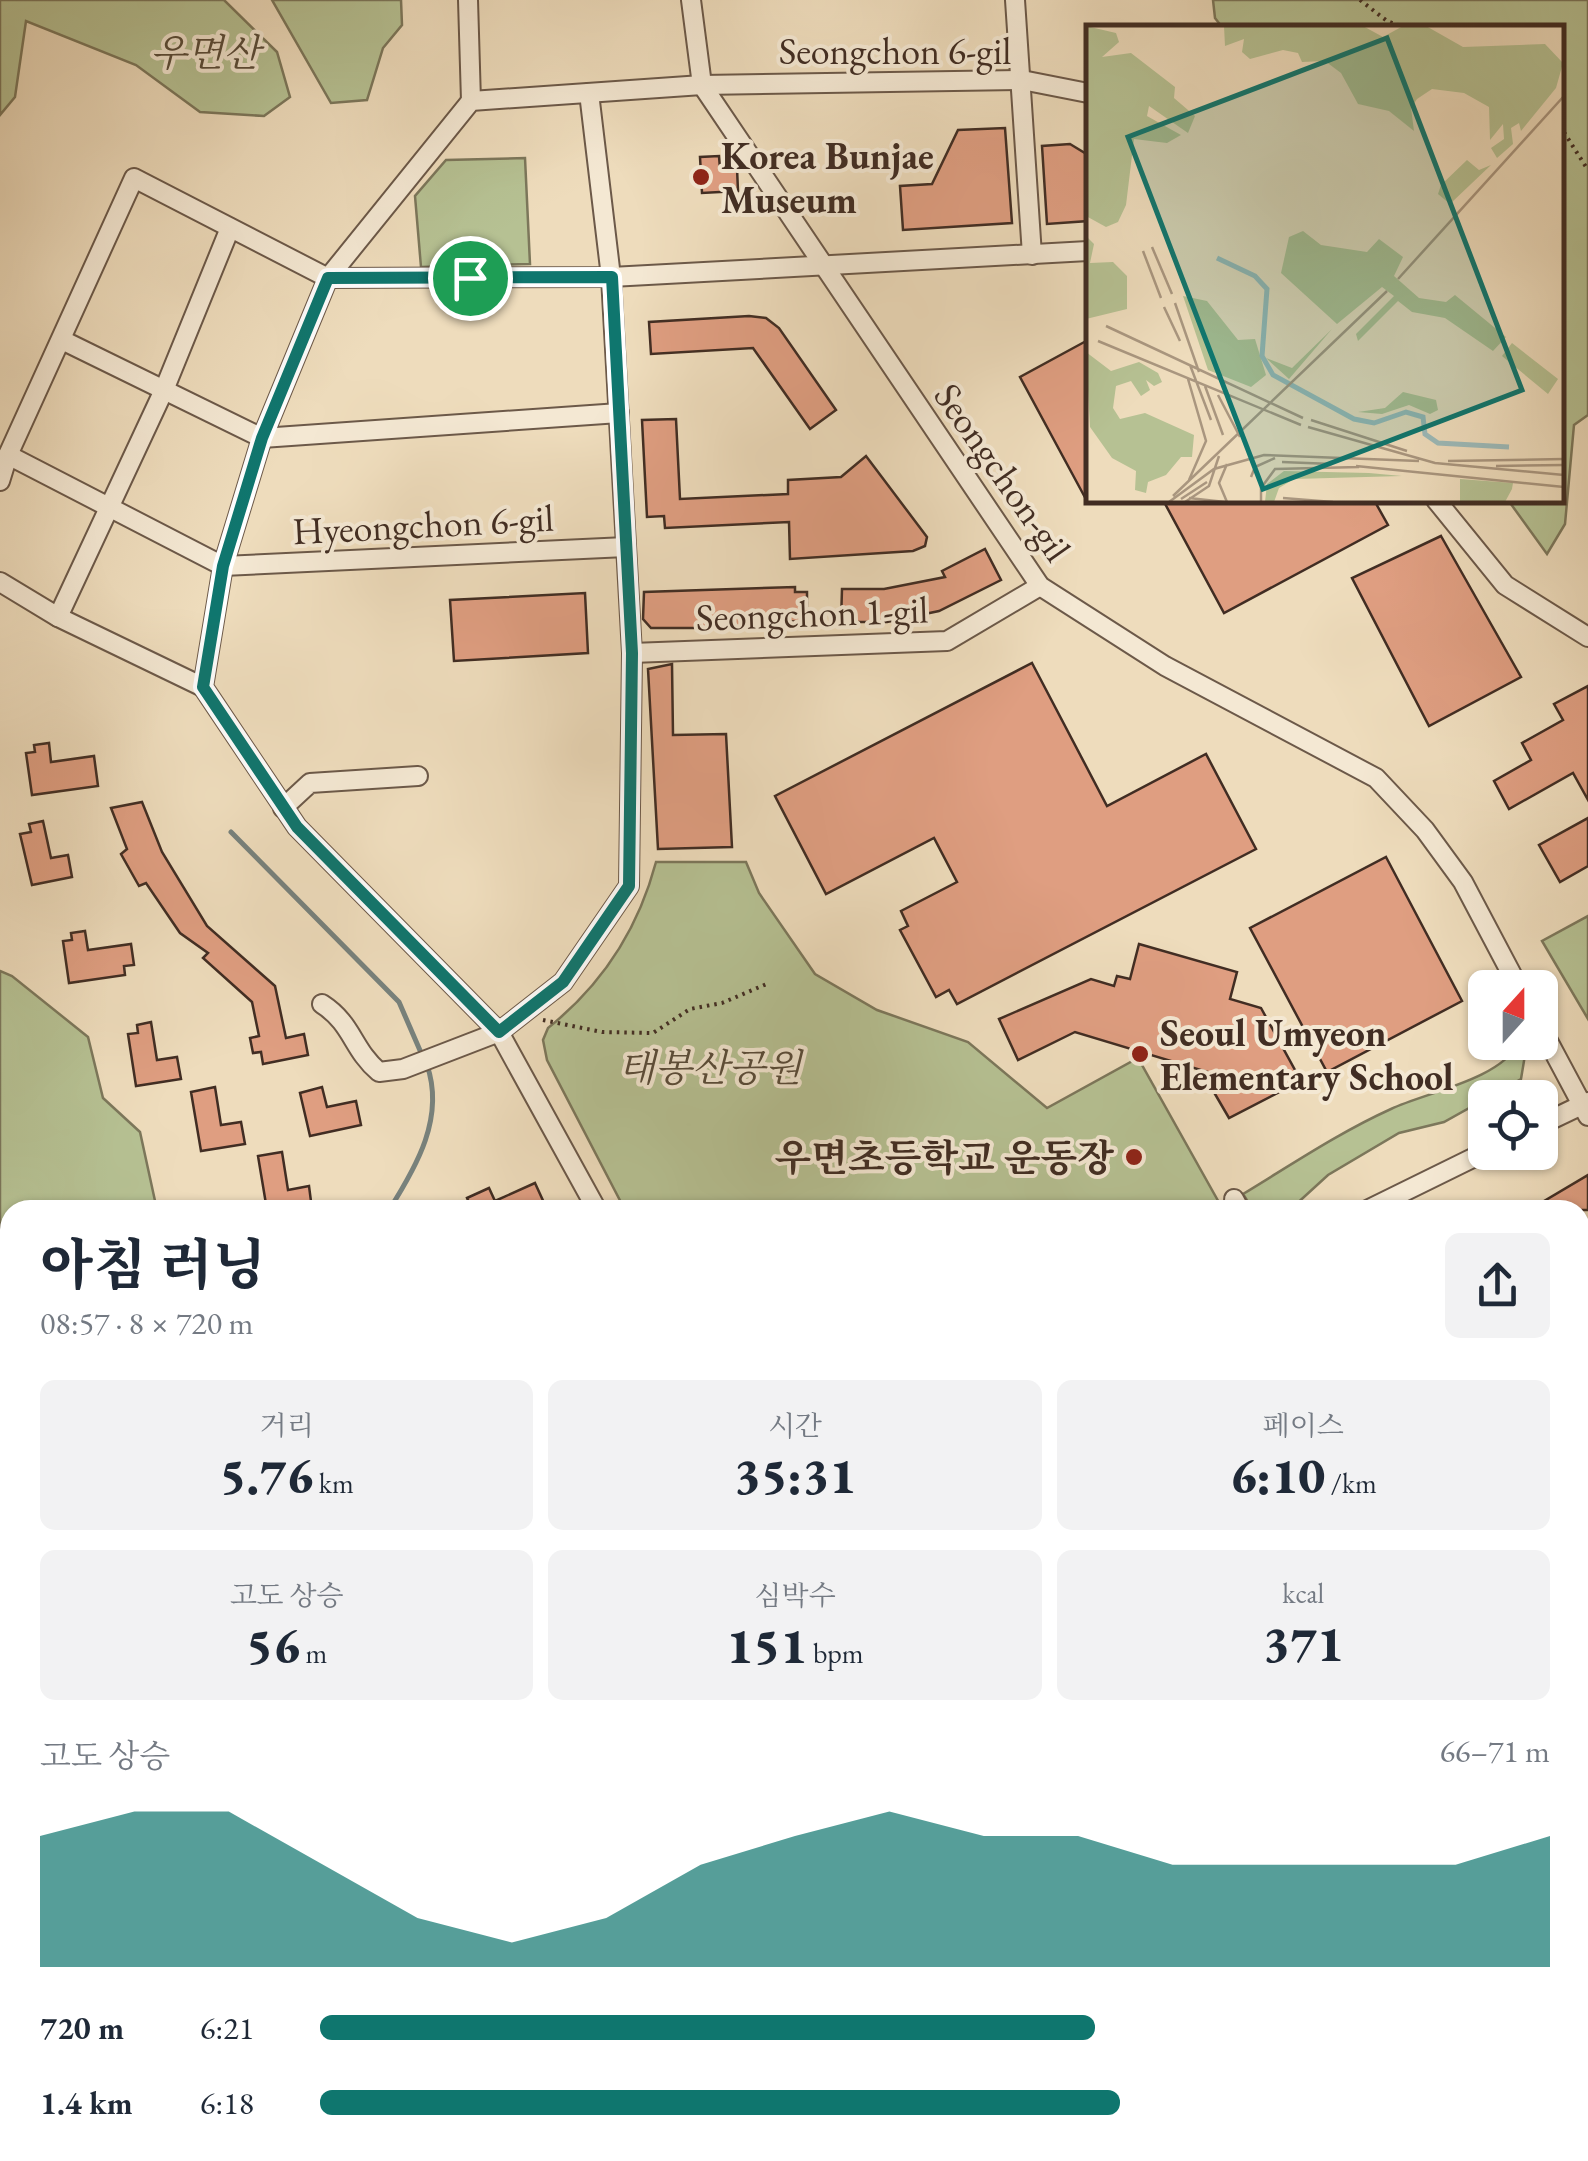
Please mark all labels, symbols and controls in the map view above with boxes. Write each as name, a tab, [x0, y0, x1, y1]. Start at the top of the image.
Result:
inset map	[1086, 25, 1563, 502]
street label: Seongchon 6-gil	[779, 26, 1011, 75]
park label: 우면산	[150, 28, 265, 77]
place label: Korea Bunjae Museum	[721, 131, 934, 224]
marker: Korea Bunjae Museum	[690, 166, 712, 188]
pin	[428, 236, 513, 321]
icon: arrive	[443, 251, 498, 306]
street label: Seongchon-gil	[924, 373, 1082, 571]
street label: Hyeongchon 6-gil	[291, 493, 555, 555]
street label: Seongchon 1-gil	[695, 584, 929, 642]
north arrow	[1468, 970, 1558, 1060]
map controls	[1468, 970, 1558, 1170]
place label: Seoul Umyeon Elementary School	[1160, 1008, 1454, 1101]
park label: 태봉산공원	[618, 1043, 804, 1092]
marker: Seoul Umyeon Elementary School	[1129, 1043, 1151, 1065]
button: locate	[1468, 1080, 1558, 1170]
place label: 우면초등학교 운동장	[775, 1133, 1114, 1182]
marker: 우면초등학교 운동장	[1123, 1146, 1145, 1168]
text: 아침 러닝	[40, 1229, 266, 1300]
button: share	[1445, 1233, 1550, 1338]
text: 08:57 · 8 × 720 m	[40, 1302, 253, 1344]
text: 거리	[260, 1407, 314, 1443]
text: 시간	[768, 1407, 822, 1443]
text: 페이스	[1263, 1407, 1344, 1443]
text: 5.76	[220, 1443, 313, 1508]
text: 35:31	[734, 1443, 856, 1508]
text: 6:10	[1230, 1443, 1325, 1508]
text: km	[313, 1465, 354, 1501]
text: /km	[1325, 1465, 1377, 1501]
text: kcal	[1282, 1575, 1324, 1611]
text: 고도 상승	[230, 1577, 344, 1613]
text: 심박수	[754, 1577, 836, 1613]
text: 371	[1263, 1611, 1344, 1676]
text: 56	[246, 1613, 300, 1678]
text: 151	[726, 1613, 807, 1678]
text: m	[300, 1635, 327, 1671]
text: bpm	[807, 1635, 864, 1671]
text: 66–71 m	[1440, 1730, 1550, 1772]
text: 고도 상승	[40, 1735, 170, 1777]
text: 720 m	[40, 2007, 124, 2049]
text: 6:21	[200, 2007, 254, 2049]
text: 1.4 km	[40, 2082, 133, 2124]
text: 6:18	[200, 2082, 254, 2124]

